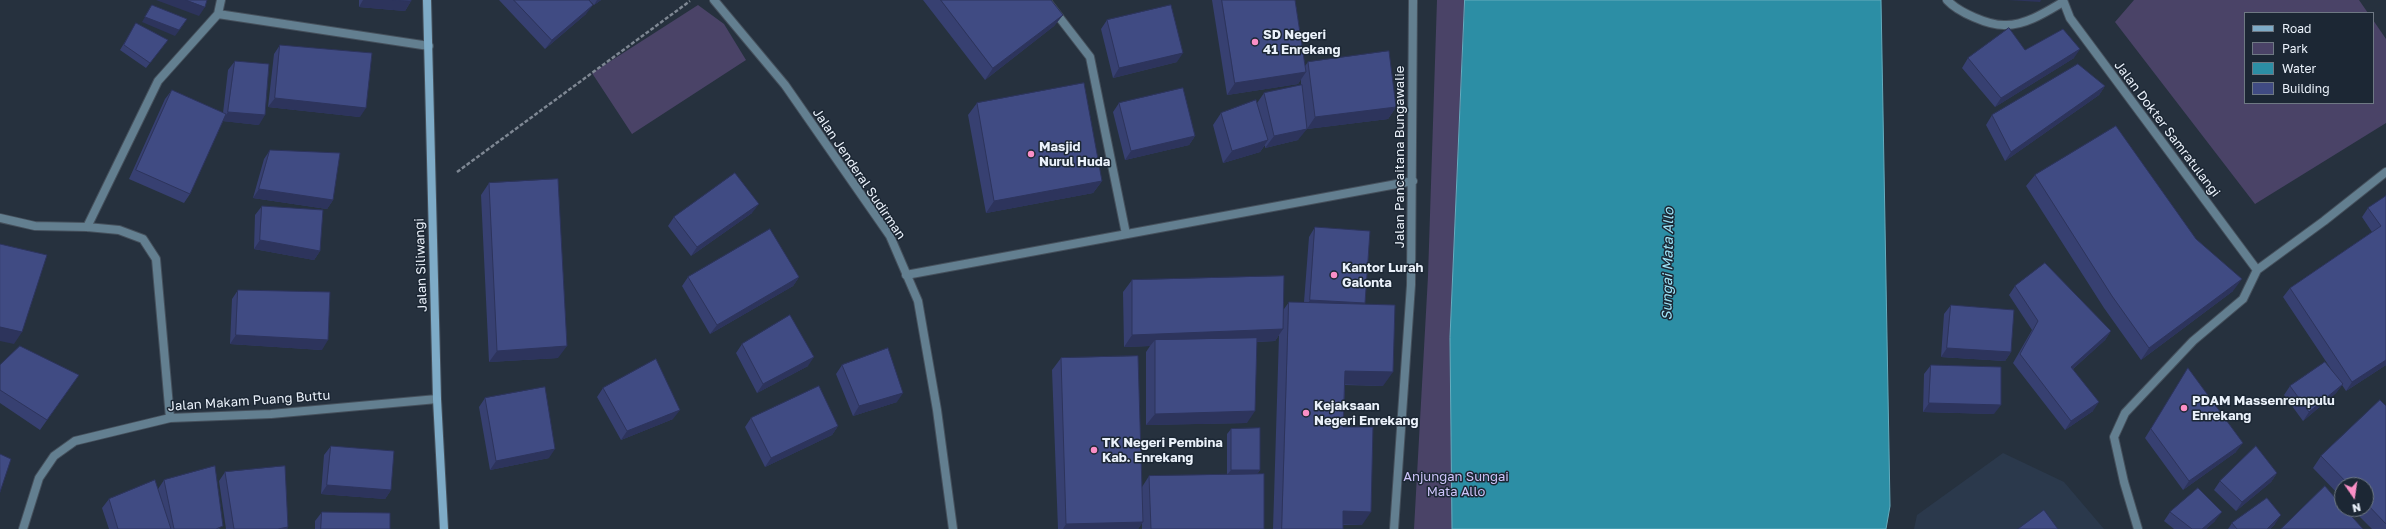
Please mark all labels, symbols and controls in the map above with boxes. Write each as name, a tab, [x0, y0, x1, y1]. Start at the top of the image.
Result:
legend	[2244, 12, 2374, 104]
text: Road	[2282, 21, 2311, 36]
place label: SD Negeri 41 Enrekang	[1263, 27, 1340, 58]
marker: SD Negeri 41 Enrekang	[1250, 37, 1260, 47]
text: Park	[2282, 41, 2308, 56]
street label: Jalan Dokter Samratulangi	[2111, 58, 2223, 200]
text: Water	[2282, 61, 2316, 76]
street label: Jalan Pancaitana Bungawalie	[1392, 66, 1408, 248]
text: Building	[2282, 81, 2330, 96]
street label: Jalan Jenderal Sudirman	[809, 105, 909, 243]
place label: Masjid Nurul Huda	[1039, 139, 1110, 170]
marker: Masjid Nurul Huda	[1026, 149, 1036, 159]
water label: Sungai Mata Allo	[1659, 207, 1677, 321]
street label: Jalan Siliwangi	[412, 218, 430, 312]
place label: Kantor Lurah Galonta	[1342, 260, 1423, 291]
marker: Kantor Lurah Galonta	[1329, 270, 1339, 280]
street label: Jalan Makam Puang Buttu	[167, 388, 331, 414]
place label: PDAM Massenrempulu Enrekang	[2192, 393, 2335, 424]
place label: Kejaksaan Negeri Enrekang	[1314, 398, 1418, 429]
marker: PDAM Massenrempulu Enrekang	[2179, 403, 2189, 413]
marker: Kejaksaan Negeri Enrekang	[1301, 408, 1311, 418]
place label: TK Negeri Pembina Kab. Enrekang	[1102, 435, 1223, 466]
marker: TK Negeri Pembina Kab. Enrekang	[1089, 445, 1099, 455]
park label: Anjungan Sungai Mata Allo	[1403, 469, 1509, 500]
north arrow	[2334, 477, 2374, 517]
text: N	[2351, 501, 2362, 515]

